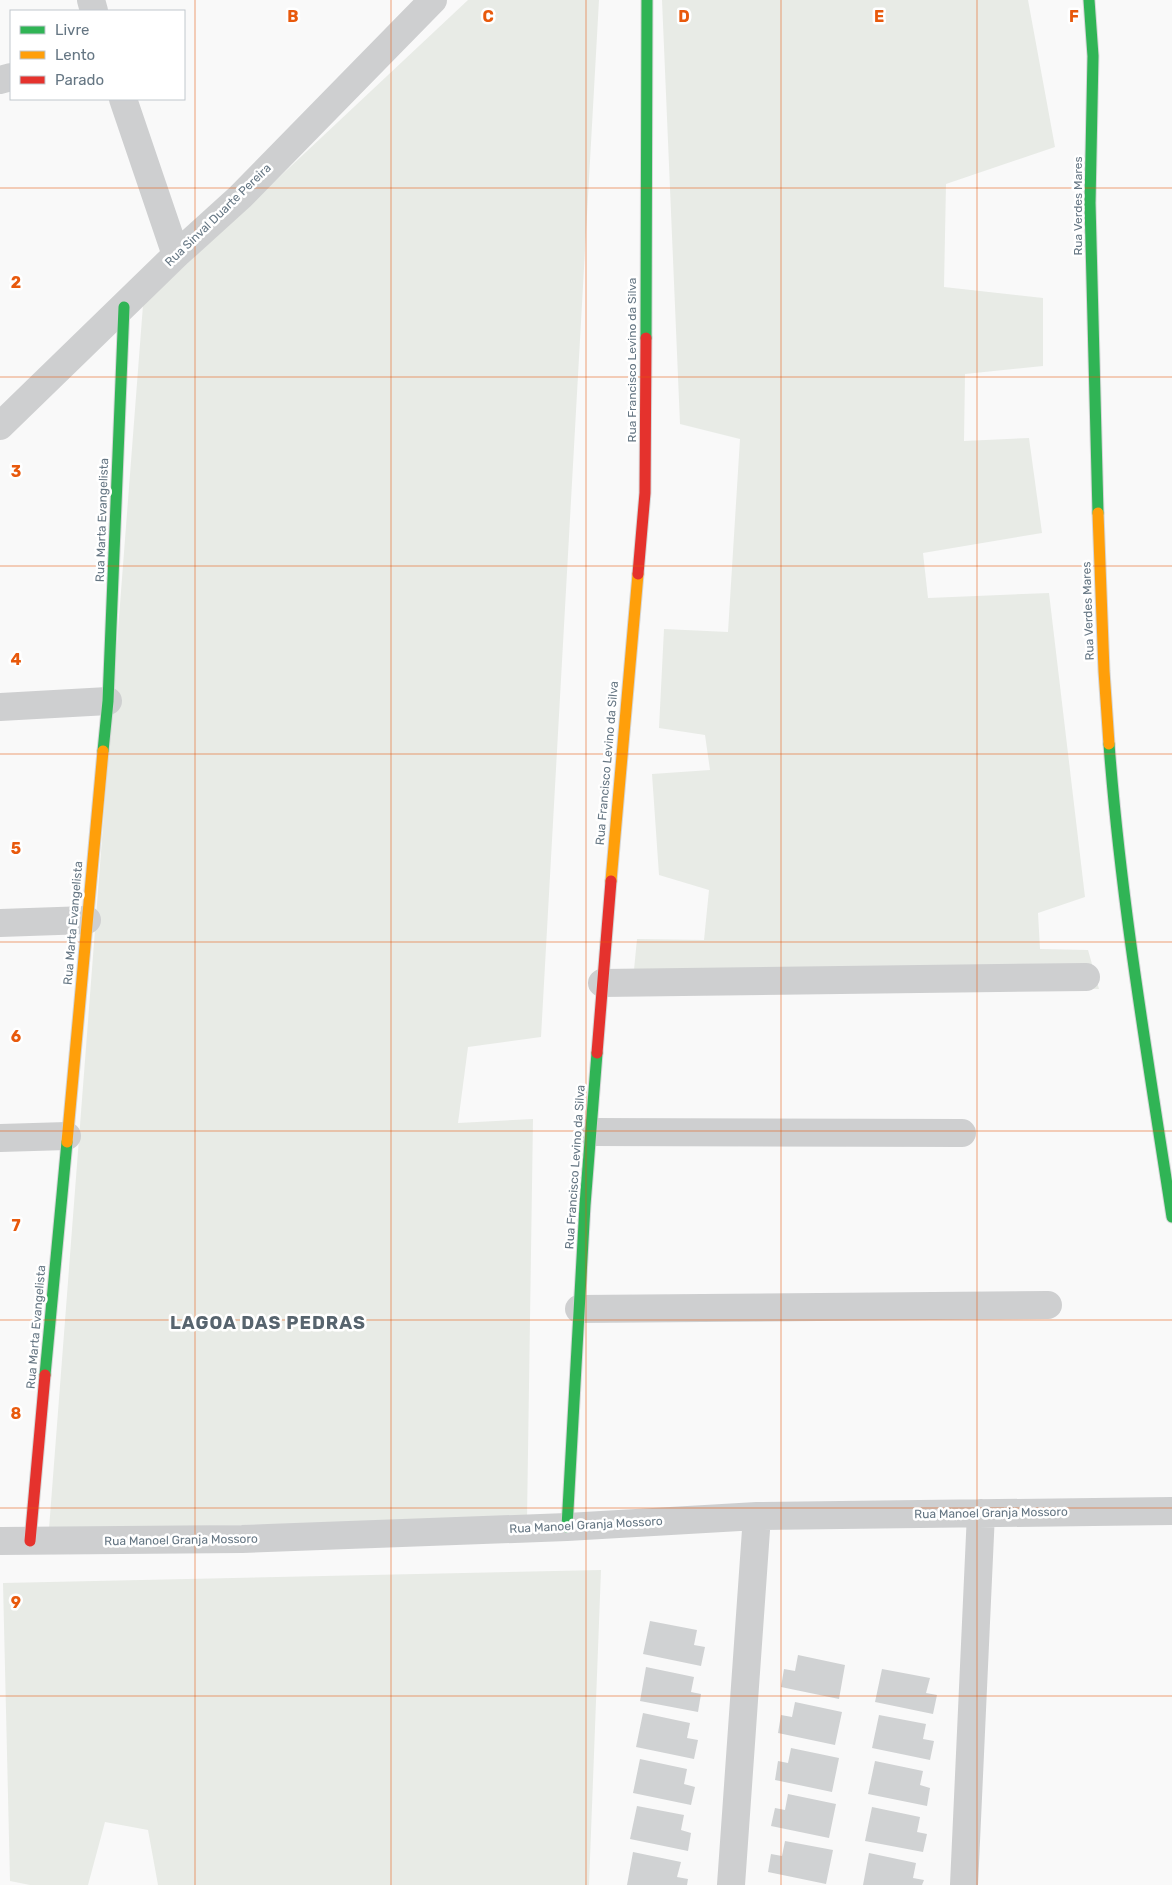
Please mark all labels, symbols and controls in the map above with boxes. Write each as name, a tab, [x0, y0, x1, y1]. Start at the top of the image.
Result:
text: B	[287, 7, 299, 26]
text: C	[482, 7, 494, 26]
text: D	[678, 7, 690, 26]
text: E	[874, 7, 884, 26]
text: F	[1069, 7, 1079, 26]
legend	[10, 10, 185, 100]
text: Livre	[55, 21, 89, 39]
text: Lento	[55, 46, 95, 64]
text: Parado	[55, 71, 104, 89]
street label: Rua Verdes Mares	[1071, 156, 1085, 256]
street label: Rua Sinval Duarte Pereira	[162, 161, 274, 269]
text: 2	[11, 273, 21, 292]
street label: Rua Francisco Levino da Silva	[625, 278, 639, 442]
street label: Rua Marta Evangelista	[93, 458, 111, 582]
text: 3	[11, 462, 21, 481]
street label: Rua Verdes Mares	[1079, 561, 1097, 661]
text: 4	[11, 650, 22, 669]
street label: Rua Francisco Levino da Silva	[593, 680, 621, 846]
text: 5	[11, 839, 21, 858]
street label: Rua Marta Evangelista	[61, 861, 85, 985]
text: 6	[11, 1027, 21, 1046]
street label: Rua Francisco Levino da Silva	[562, 1084, 588, 1250]
text: 7	[11, 1216, 21, 1235]
street label: Rua Marta Evangelista	[24, 1265, 48, 1389]
district label: LAGOA DAS PEDRAS	[170, 1312, 366, 1334]
text: 8	[11, 1404, 22, 1423]
street label: Rua Manoel Granja Mossoro	[914, 1505, 1068, 1521]
street label: Rua Manoel Granja Mossoro	[509, 1514, 663, 1536]
street label: Rua Manoel Granja Mossoro	[104, 1532, 258, 1548]
text: 9	[11, 1593, 21, 1612]

